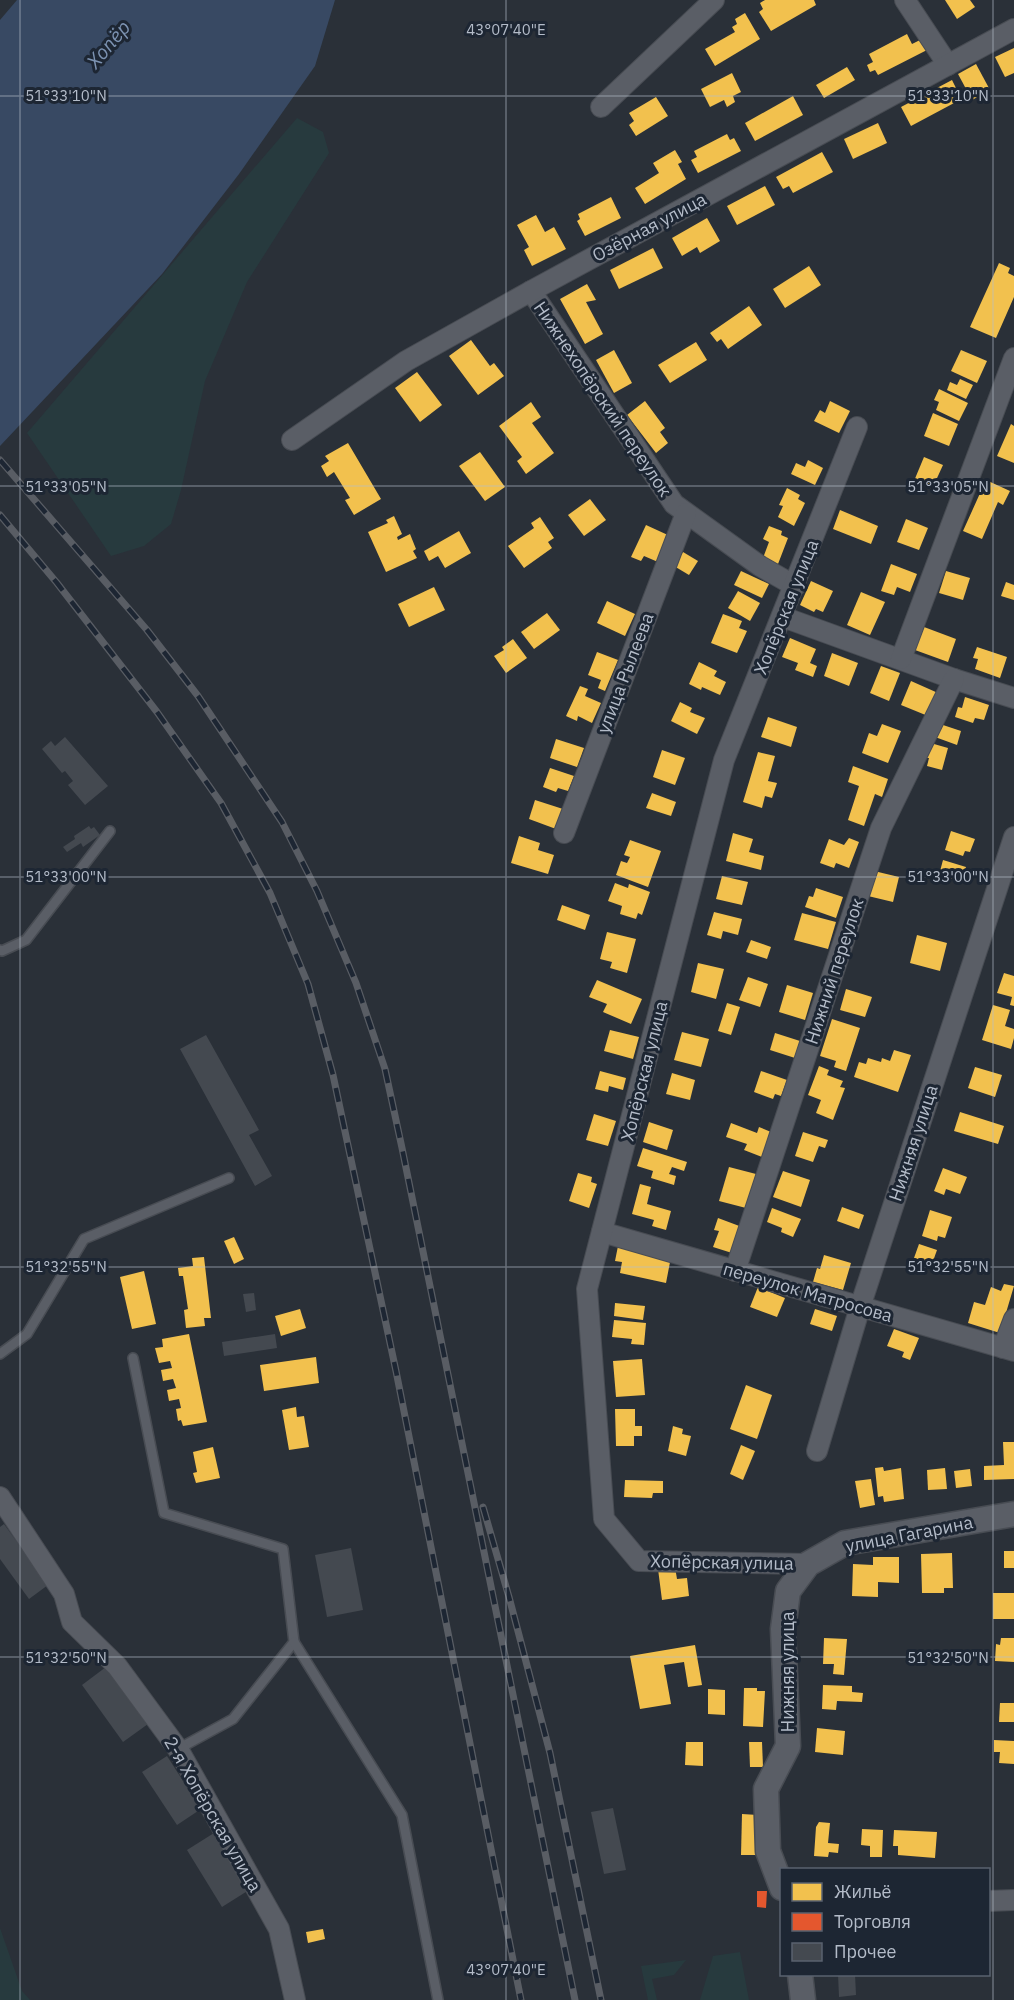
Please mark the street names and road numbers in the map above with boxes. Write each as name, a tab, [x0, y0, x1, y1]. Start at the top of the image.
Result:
street label: Озёрная улица	[588, 187, 710, 267]
street label: Нижнехопёрский переулок	[529, 297, 677, 501]
street label: Хопёрская улица	[748, 536, 824, 678]
street label: улица Рылеева	[591, 609, 659, 737]
street label: Нижний переулок	[800, 895, 869, 1047]
street label: Хопёрская улица	[615, 998, 673, 1143]
street label: Нижняя улица	[883, 1081, 943, 1204]
street label: переулок Матросова	[721, 1257, 896, 1327]
street label: улица Гагарина	[843, 1510, 975, 1558]
street label: Хопёрская улица	[650, 1549, 794, 1575]
street label: Нижняя улица	[776, 1611, 799, 1733]
street label: 2-я Хопёрская улица	[159, 1732, 267, 1896]

